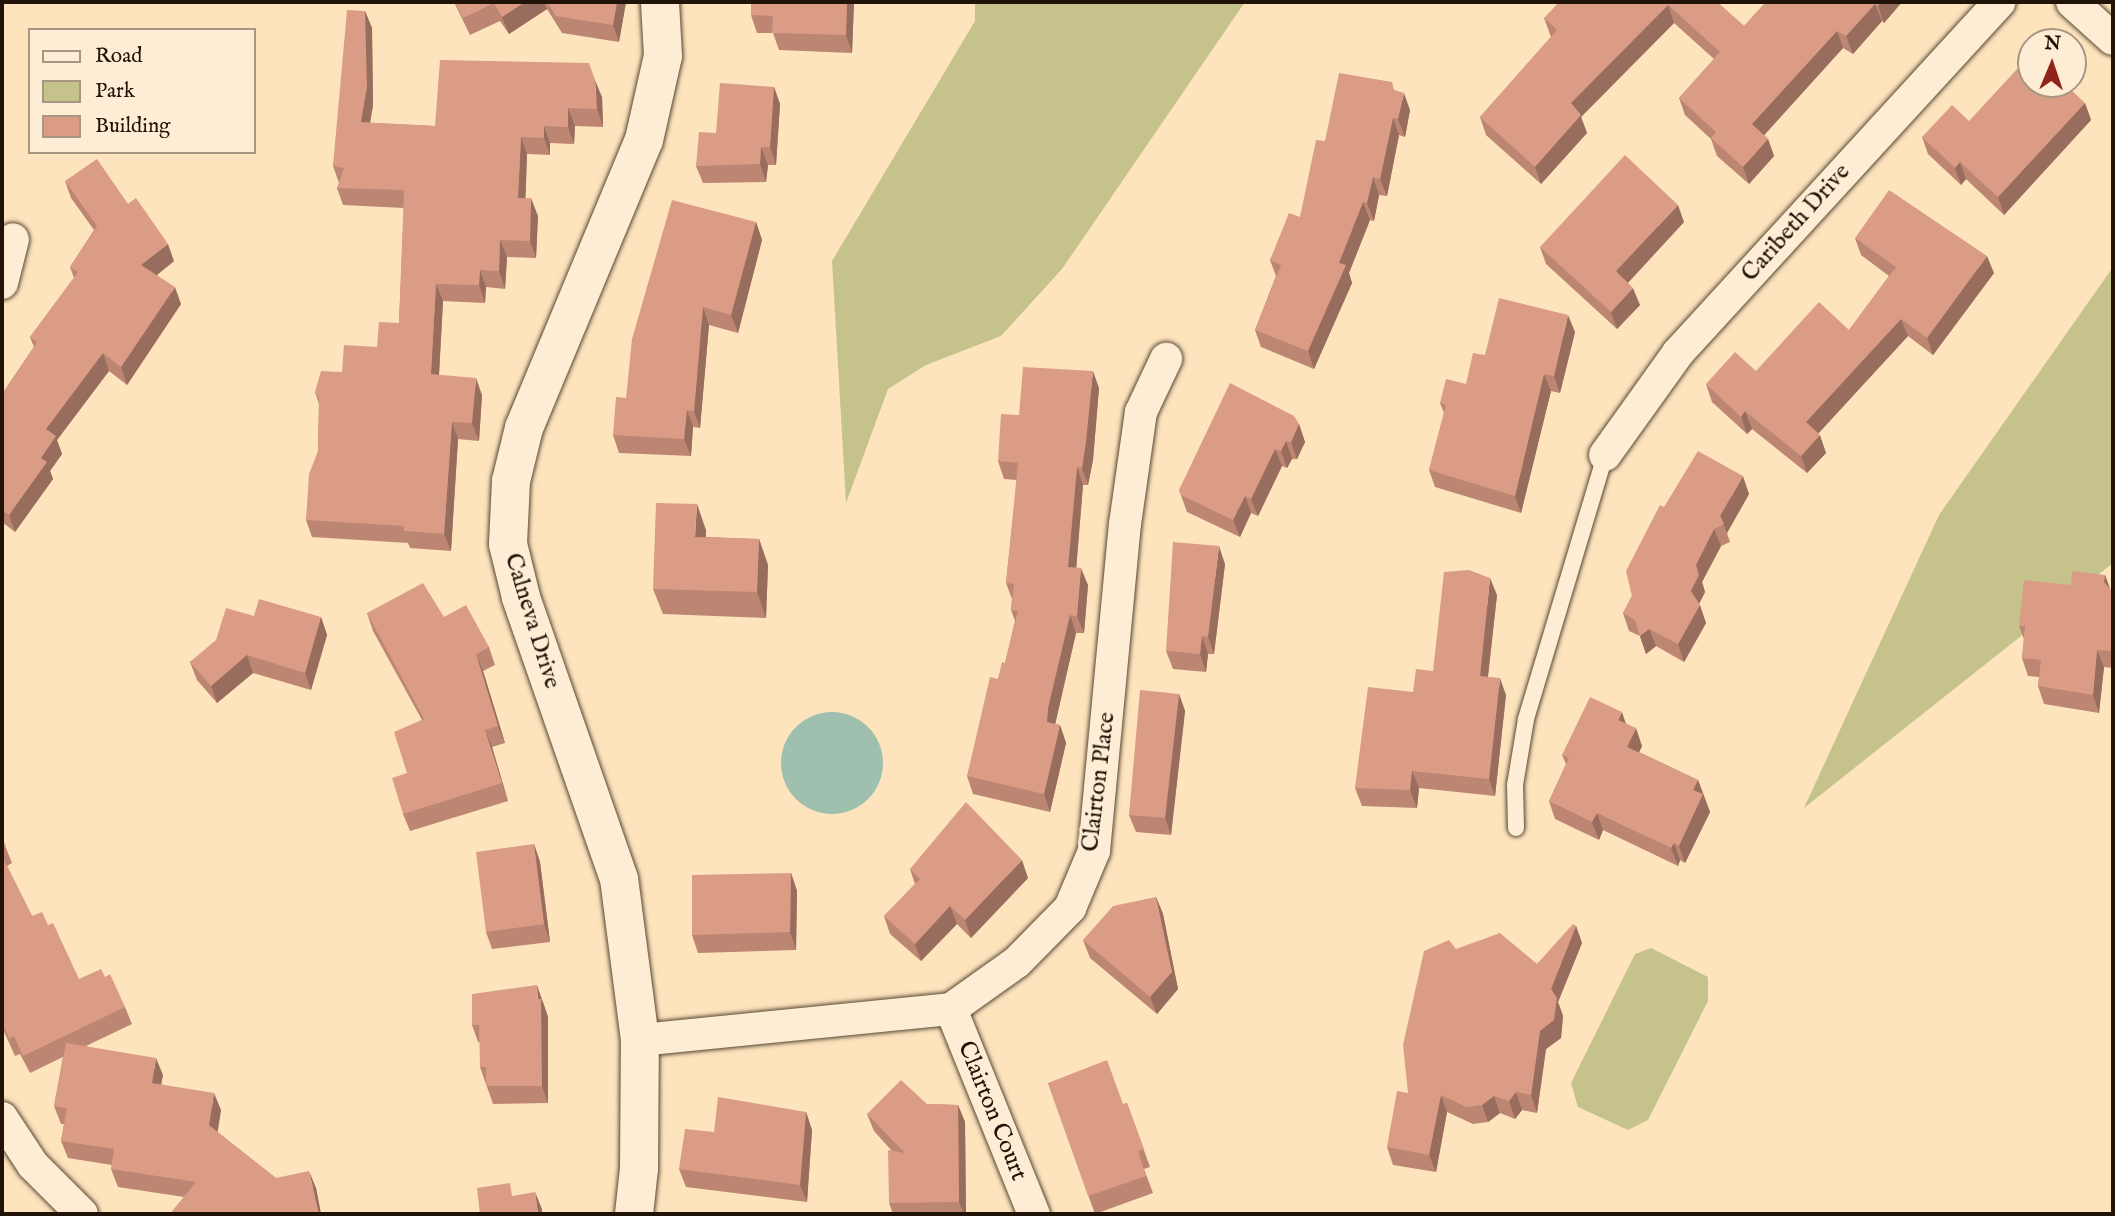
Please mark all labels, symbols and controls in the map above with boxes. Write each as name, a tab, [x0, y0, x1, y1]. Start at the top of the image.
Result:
legend	[28, 28, 256, 154]
north arrow	[2017, 28, 2087, 98]
text: N	[2044, 32, 2061, 56]
text: Road	[95, 43, 142, 70]
text: Park	[95, 78, 135, 105]
text: Building	[95, 113, 170, 140]
street label: Caribeth Drive	[1736, 158, 1856, 288]
street label: Calneva Drive	[498, 550, 566, 692]
street label: Clairton Place	[1076, 711, 1122, 853]
street label: Clairton Court	[951, 1037, 1033, 1185]

